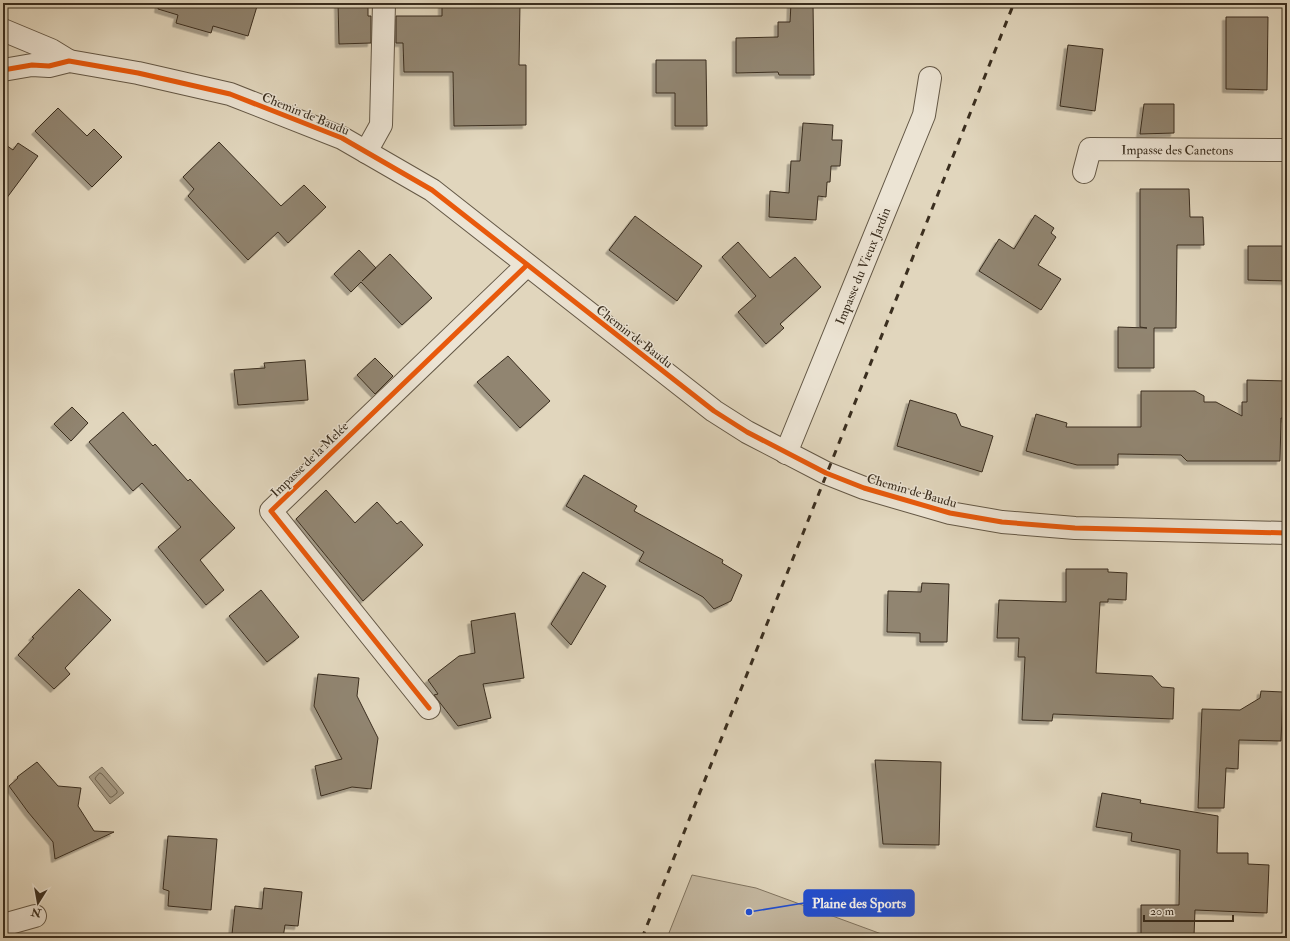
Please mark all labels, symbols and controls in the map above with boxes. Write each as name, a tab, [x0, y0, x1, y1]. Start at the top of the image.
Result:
street label: Chemin de Baudu	[259, 89, 352, 139]
street label: Impasse des Canetons	[1121, 142, 1234, 159]
street label: Impasse du Vieux Jardin	[832, 205, 894, 327]
street label: Chemin de Baudu	[593, 302, 676, 372]
street label: Impasse de la Melée	[267, 418, 353, 502]
street label: Chemin de Baudu	[865, 470, 959, 512]
north arrow	[18, 883, 58, 923]
callout: Plaine des Sports	[804, 890, 914, 916]
text: Plaine des Sports	[812, 895, 906, 913]
scale bar	[1144, 897, 1233, 923]
text: 20 m	[1150, 904, 1175, 919]
text: N	[29, 905, 43, 920]

